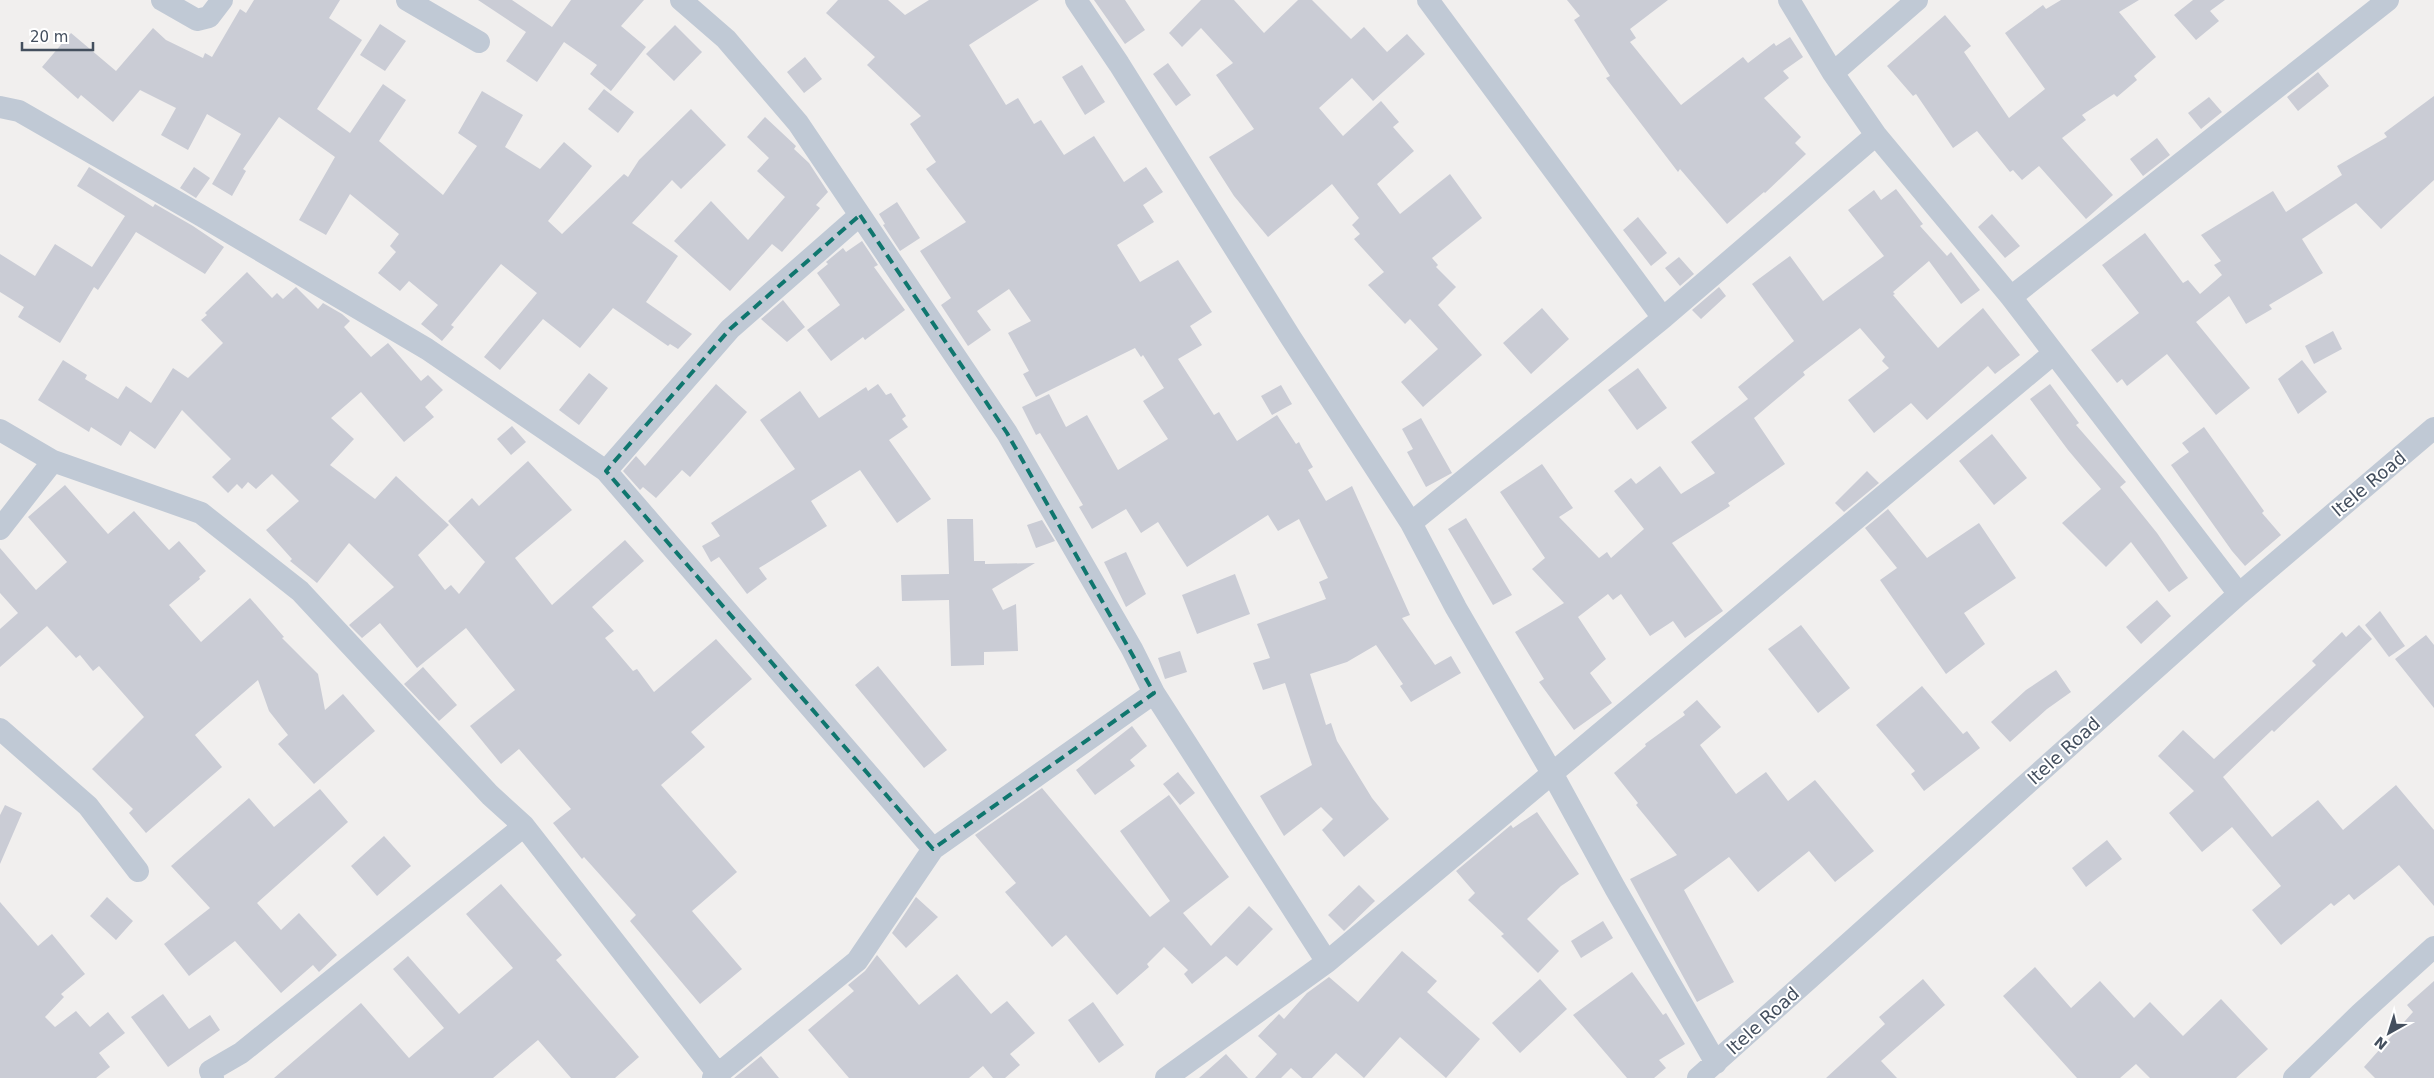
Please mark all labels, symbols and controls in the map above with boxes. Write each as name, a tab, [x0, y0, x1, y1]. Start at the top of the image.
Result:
scale bar	[22, 20, 94, 52]
text: 20 m	[30, 28, 68, 46]
street label: Itele Road	[2327, 447, 2410, 521]
street label: Itele Road	[2023, 713, 2104, 789]
street label: Itele Road	[1722, 983, 1803, 1059]
north arrow	[2364, 1008, 2414, 1058]
text: N	[2371, 1033, 2390, 1053]

